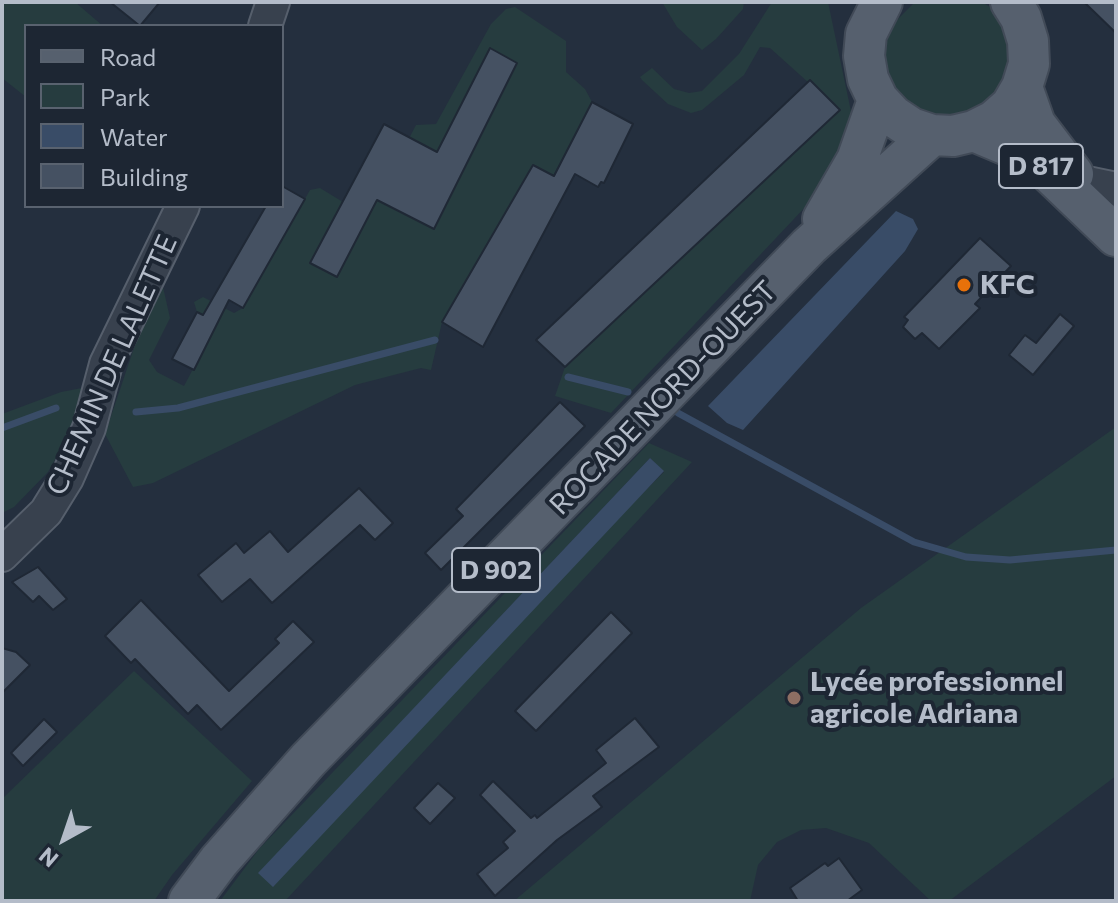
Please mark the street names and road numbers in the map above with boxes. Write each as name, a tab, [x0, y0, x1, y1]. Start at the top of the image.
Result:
road number: D 817	[999, 144, 1083, 188]
street label: CHEMIN DE LALETTE	[40, 230, 184, 500]
street label: ROCADE NORD-OUEST	[543, 274, 783, 522]
road number: D 902	[452, 548, 540, 592]

